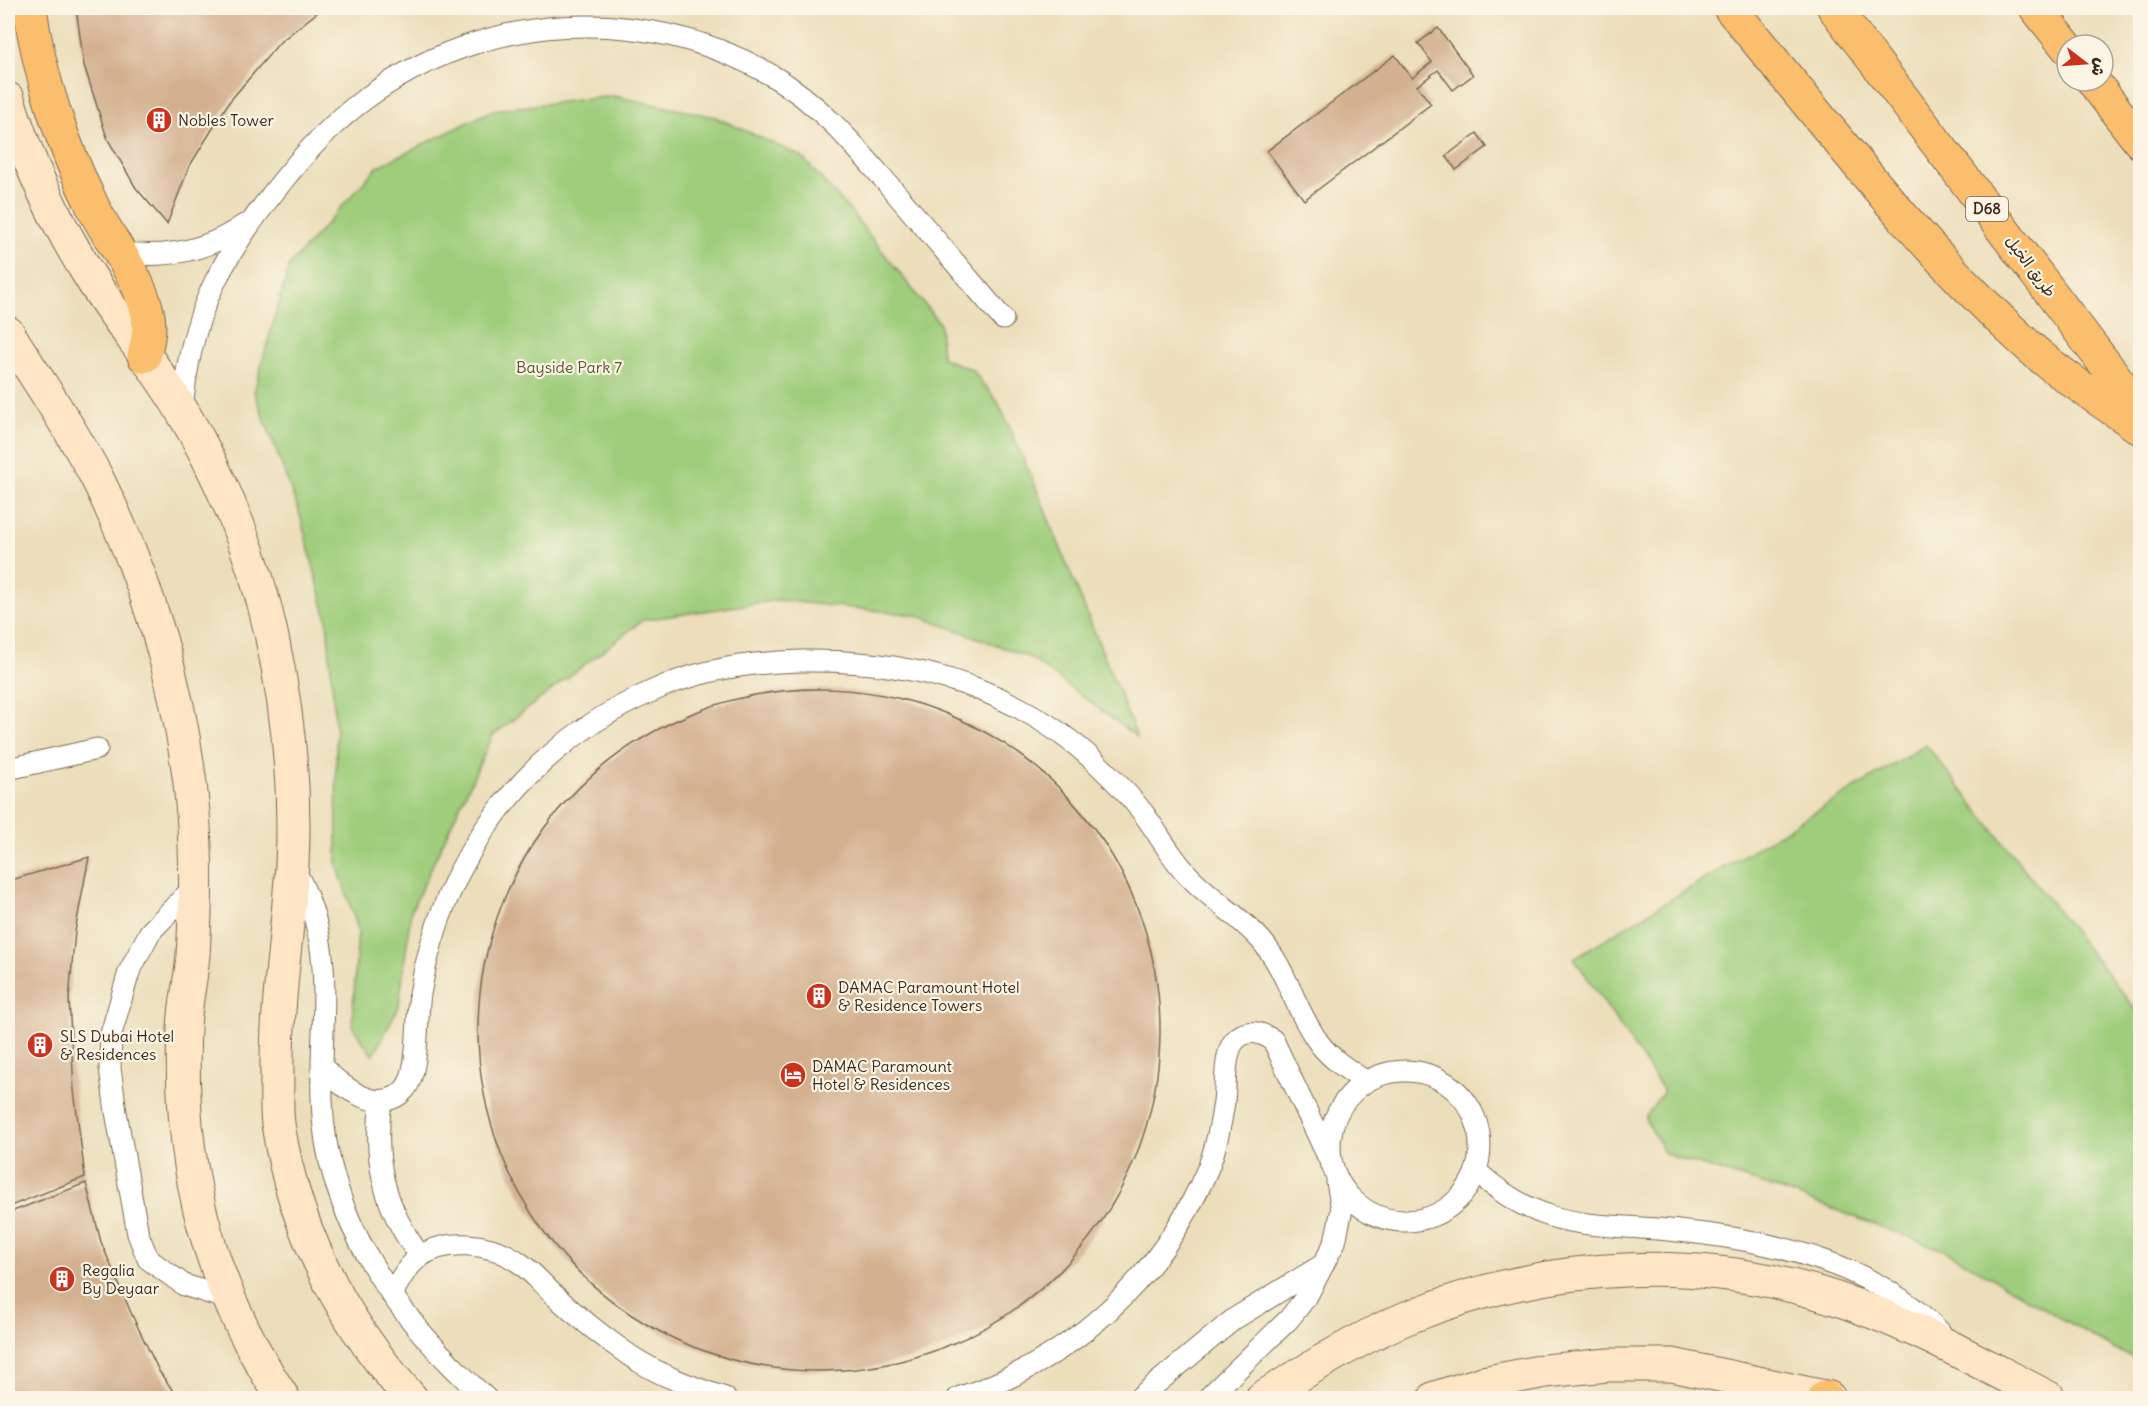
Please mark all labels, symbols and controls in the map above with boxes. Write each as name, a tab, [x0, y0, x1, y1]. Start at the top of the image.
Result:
north arrow	[2055, 33, 2115, 93]
text: ش	[2087, 56, 2111, 79]
building icon: Nobles Tower	[144, 105, 174, 135]
place label: Nobles Tower	[178, 110, 275, 130]
road number: D68	[1966, 197, 2008, 221]
street label: طريق الخيل	[2001, 231, 2061, 301]
park label: Bayside Park 7	[516, 357, 622, 377]
place label: DAMAC Paramount Hotel & Residence Towers	[838, 977, 1020, 1015]
building icon: DAMAC Paramount Hotel & Residence Towers	[804, 981, 834, 1011]
place label: SLS Dubai Hotel & Residences	[60, 1026, 174, 1064]
building icon: SLS Dubai Hotel & Residences	[25, 1030, 55, 1060]
place label: DAMAC Paramount Hotel & Residences	[812, 1056, 953, 1094]
hotel icon: DAMAC Paramount Hotel & Residences	[778, 1060, 808, 1090]
place label: Regalia By Deyaar	[82, 1260, 160, 1298]
building icon: Regalia By Deyaar	[47, 1264, 77, 1294]

